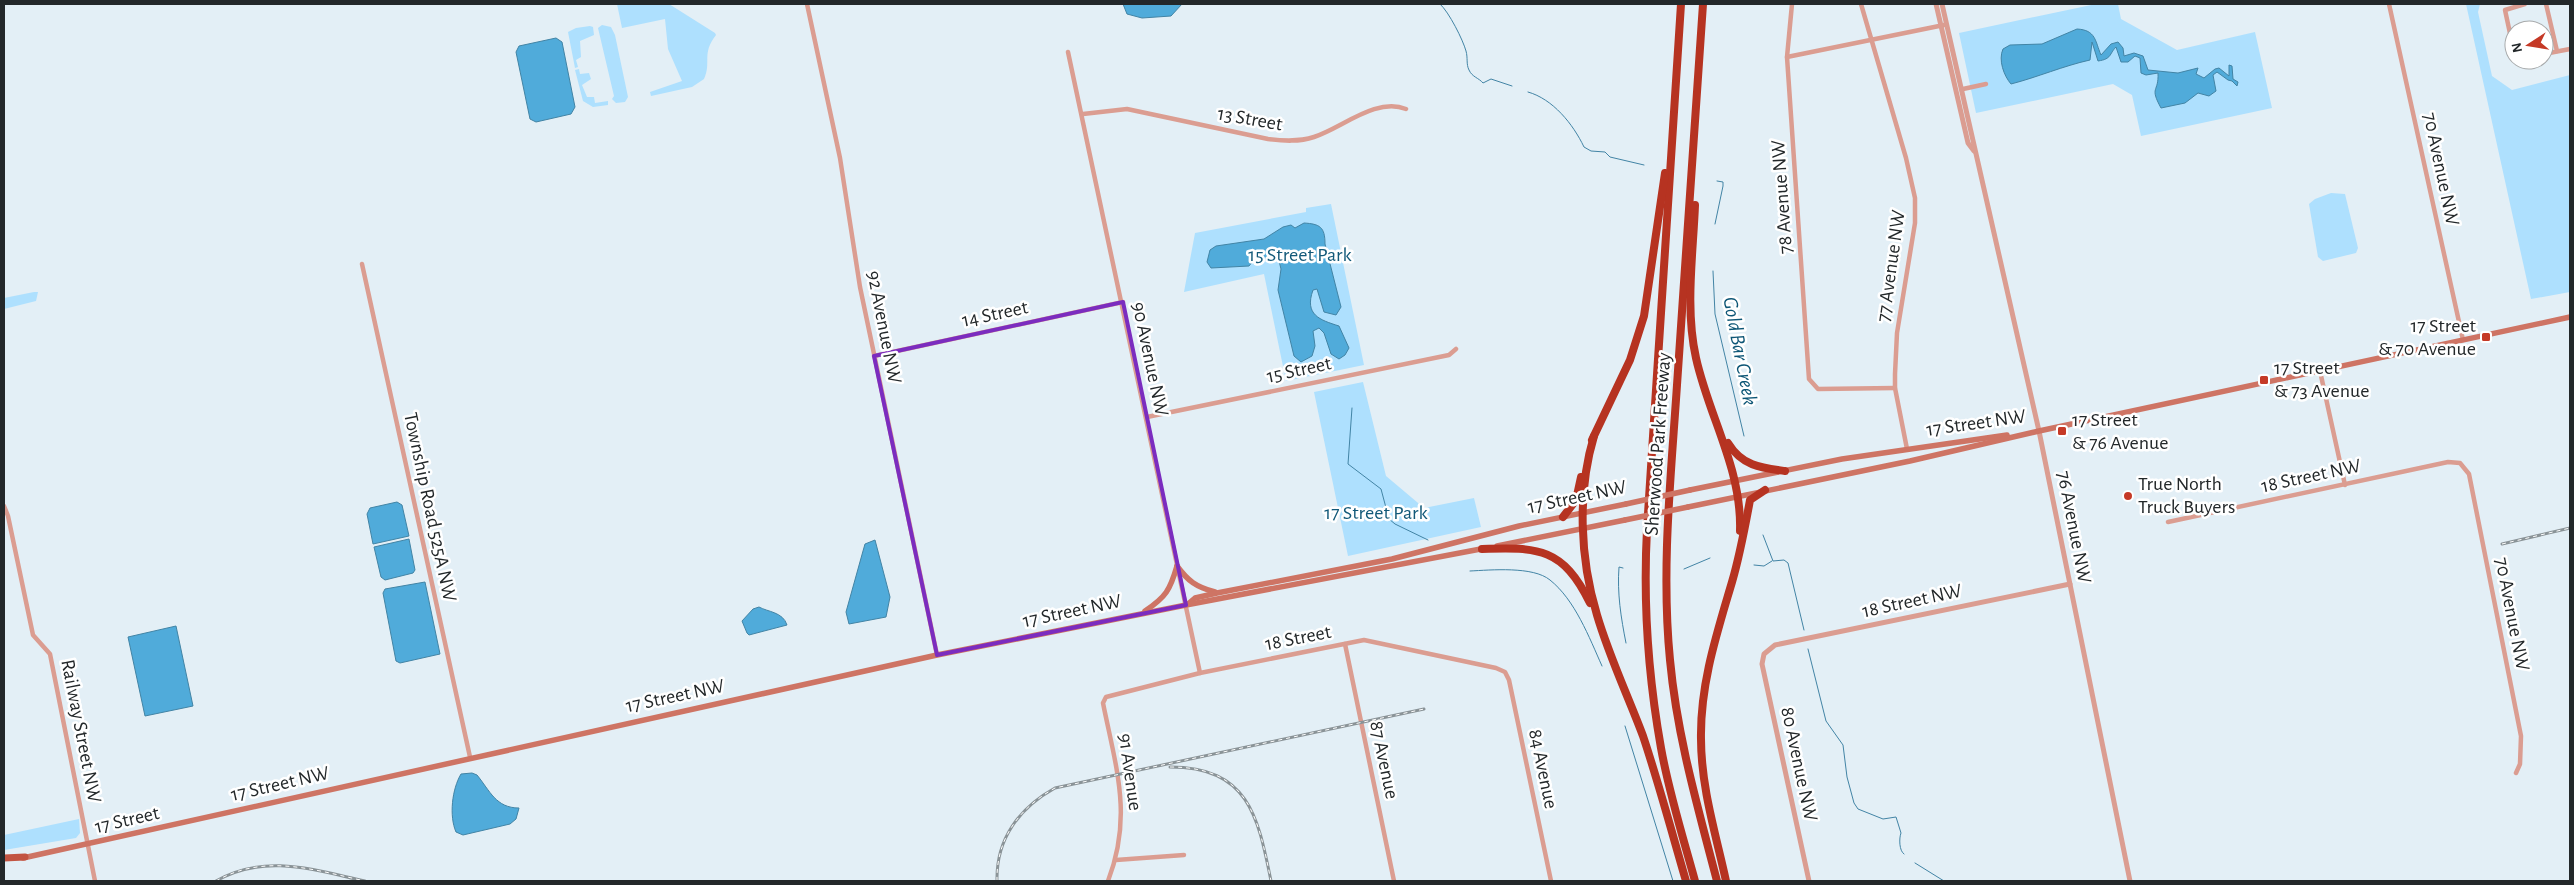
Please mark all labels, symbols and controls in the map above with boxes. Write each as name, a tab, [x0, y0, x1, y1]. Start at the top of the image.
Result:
north arrow	[2504, 20, 2554, 70]
text: N	[2509, 41, 2525, 54]
street label: 13 Street	[1216, 103, 1285, 135]
street label: 70 Avenue NW	[2419, 111, 2463, 227]
street label: 78 Avenue NW	[1768, 139, 1796, 255]
street label: 77 Avenue NW	[1873, 209, 1909, 323]
park label: 15 Street Park	[1248, 245, 1352, 265]
street label: 92 Avenue NW	[863, 269, 905, 385]
water label: Gold Bar Creek	[1719, 295, 1761, 407]
street label: 14 Street	[960, 297, 1030, 331]
street label: 90 Avenue NW	[1128, 300, 1172, 418]
place label: 17 Street & 70 Avenue	[2378, 316, 2477, 359]
marker: 17 Street & 70 Avenue	[2480, 331, 2492, 343]
street label: Sherwood Park Freeway	[1642, 351, 1674, 536]
street label: 15 Street	[1265, 353, 1334, 387]
place label: 17 Street & 73 Avenue	[2274, 358, 2369, 401]
marker: 17 Street & 73 Avenue	[2258, 374, 2270, 386]
street label: 17 Street NW	[1925, 406, 2027, 440]
place label: 17 Street & 76 Avenue	[2072, 410, 2169, 453]
street label: Township Road 525A NW	[400, 411, 460, 604]
marker: 17 Street & 76 Avenue	[2056, 425, 2068, 437]
street label: 18 Street NW	[2259, 456, 2363, 496]
street label: 76 Avenue NW	[2053, 469, 2095, 585]
place label: True North Truck Buyers	[2138, 474, 2235, 517]
street label: 17 Street NW	[1526, 477, 1628, 517]
marker: True North Truck Buyers	[2122, 490, 2134, 502]
park label: 17 Street Park	[1324, 503, 1428, 523]
street label: 70 Avenue NW	[2491, 556, 2533, 672]
street label: 18 Street NW	[1860, 581, 1964, 621]
street label: 17 Street NW	[1021, 591, 1123, 631]
street label: 18 Street	[1263, 622, 1333, 654]
street label: Railway Street NW	[57, 658, 105, 804]
street label: 17 Street NW	[624, 676, 726, 716]
street label: 80 Avenue NW	[1777, 705, 1821, 823]
street label: 87 Avenue	[1366, 719, 1402, 801]
street label: 84 Avenue	[1525, 727, 1561, 811]
street label: 91 Avenue	[1115, 732, 1145, 812]
street label: 17 Street NW	[229, 763, 331, 805]
street label: 17 Street	[93, 803, 162, 837]

